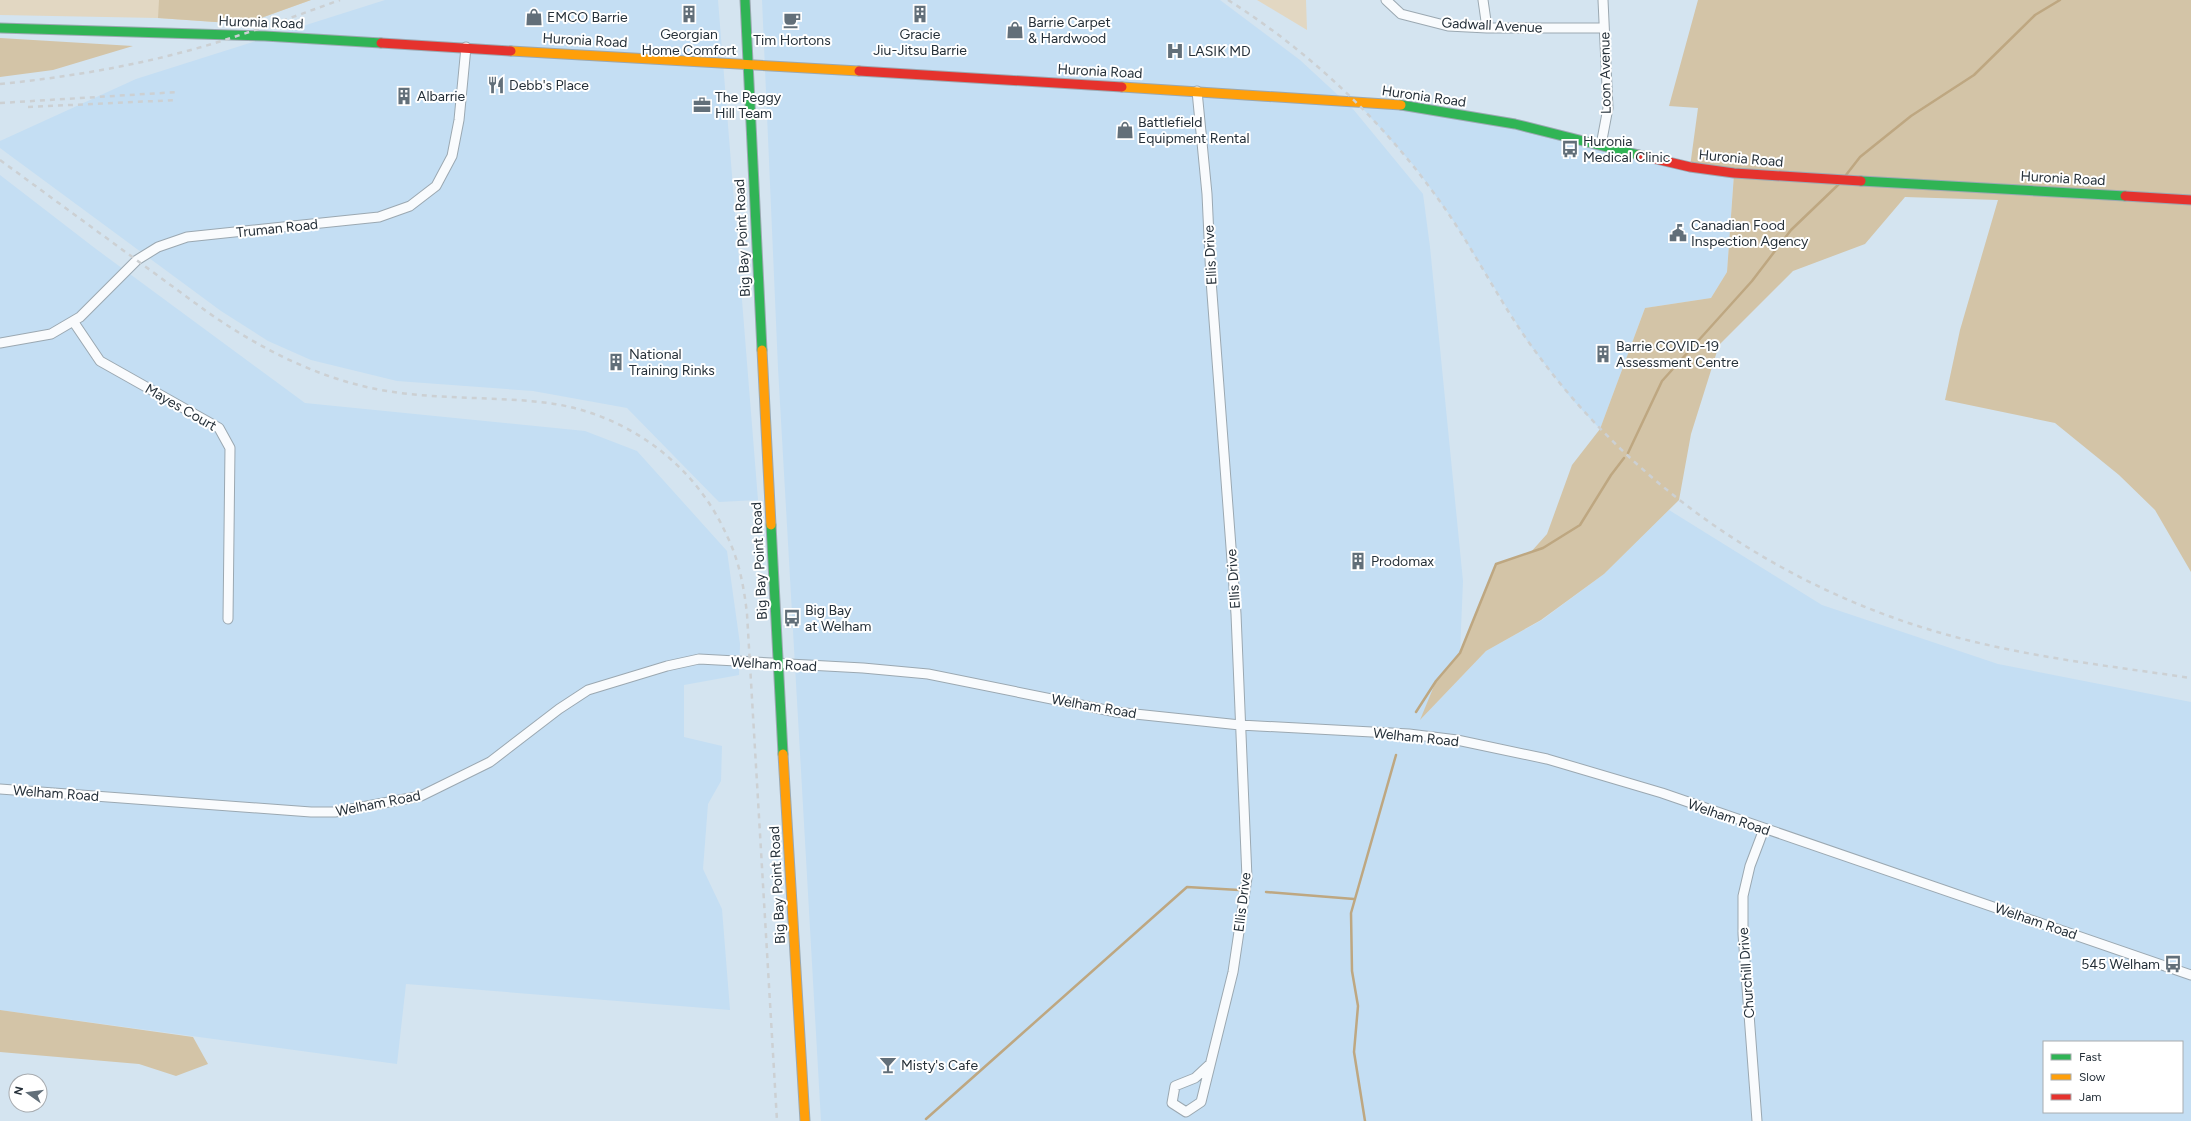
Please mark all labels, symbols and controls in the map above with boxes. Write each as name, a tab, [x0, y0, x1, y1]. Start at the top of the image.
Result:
building icon: Georgian Home Comfort	[679, 4, 699, 24]
building icon: Gracie Jiu-Jitsu Barrie	[910, 4, 930, 24]
shop icon: EMCO Barrie	[524, 7, 544, 27]
place label: EMCO Barrie	[547, 9, 628, 26]
cafe icon: Tim Hortons	[782, 10, 802, 30]
street label: Huronia Road	[218, 13, 304, 32]
place label: Barrie Carpet & Hardwood	[1028, 14, 1111, 47]
street label: Gadwall Avenue	[1441, 14, 1543, 37]
shop icon: Barrie Carpet & Hardwood	[1005, 20, 1025, 40]
place label: Georgian Home Comfort	[641, 26, 737, 59]
place label: Gracie Jiu-Jitsu Barrie	[873, 26, 967, 59]
street label: Huronia Road	[542, 30, 628, 51]
street label: Loon Avenue	[1596, 31, 1615, 114]
place label: Tim Hortons	[753, 32, 831, 49]
hospital icon: LASIK MD	[1165, 41, 1185, 61]
place label: LASIK MD	[1188, 43, 1251, 60]
street label: Huronia Road	[1057, 61, 1143, 82]
restaurant icon: Debb's Place	[486, 75, 506, 95]
place label: Debb's Place	[509, 77, 589, 94]
street label: Huronia Road	[1381, 82, 1467, 111]
building icon: Albarrie	[394, 86, 414, 106]
place label: Albarrie	[417, 88, 466, 105]
place label: The Peggy Hill Team	[715, 89, 782, 122]
office icon: The Peggy Hill Team	[692, 95, 712, 115]
place label: Battlefield Equipment Rental	[1138, 114, 1250, 147]
shop icon: Battlefield Equipment Rental	[1115, 120, 1135, 140]
place label: Huronia Medical Clinic	[1583, 133, 1671, 166]
bus stop icon: Huronia Medical Clinic	[1560, 139, 1580, 159]
street label: Huronia Road	[1698, 146, 1784, 171]
street label: Huronia Road	[2020, 168, 2106, 189]
street label: Big Bay Point Road	[731, 179, 754, 297]
street label: Truman Road	[235, 216, 319, 241]
place label: Canadian Food Inspection Agency	[1691, 217, 1809, 250]
public building icon: Canadian Food Inspection Agency	[1668, 223, 1688, 243]
street label: Ellis Drive	[1200, 224, 1221, 285]
place label: Barrie COVID-19 Assessment Centre	[1616, 338, 1739, 371]
building icon: Barrie COVID-19 Assessment Centre	[1593, 344, 1613, 364]
place label: National Training Rinks	[629, 346, 715, 379]
building icon: National Training Rinks	[606, 352, 626, 372]
street label: Mayes Court	[142, 380, 220, 435]
street label: Big Bay Point Road	[748, 502, 771, 620]
street label: Ellis Drive	[1223, 548, 1244, 610]
building icon: Prodomax	[1348, 551, 1368, 571]
place label: Prodomax	[1371, 553, 1434, 570]
place label: Big Bay at Welham	[805, 602, 871, 635]
bus stop icon: Big Bay at Welham	[782, 608, 802, 628]
street label: Welham Road	[731, 654, 817, 675]
street label: Welham Road	[1050, 691, 1138, 722]
street label: Welham Road	[1372, 725, 1460, 750]
street label: Welham Road	[12, 782, 100, 805]
street label: Welham Road	[334, 787, 422, 820]
street label: Welham Road	[1685, 795, 1772, 840]
street label: Big Bay Point Road	[766, 826, 789, 944]
street label: Ellis Drive	[1230, 871, 1255, 933]
street label: Welham Road	[1992, 899, 2079, 944]
street label: Churchill Drive	[1735, 927, 1758, 1019]
bus stop icon: 545 Welham	[2163, 954, 2183, 974]
place label: 545 Welham	[2081, 956, 2160, 973]
legend	[2043, 1041, 2183, 1113]
text: Fast	[2079, 1050, 2102, 1064]
bar icon: Misty's Cafe	[878, 1055, 898, 1075]
place label: Misty's Cafe	[901, 1057, 978, 1074]
text: Slow	[2079, 1070, 2106, 1084]
north arrow	[8, 1073, 48, 1113]
text: N	[11, 1085, 26, 1096]
text: Jam	[2079, 1090, 2102, 1104]

